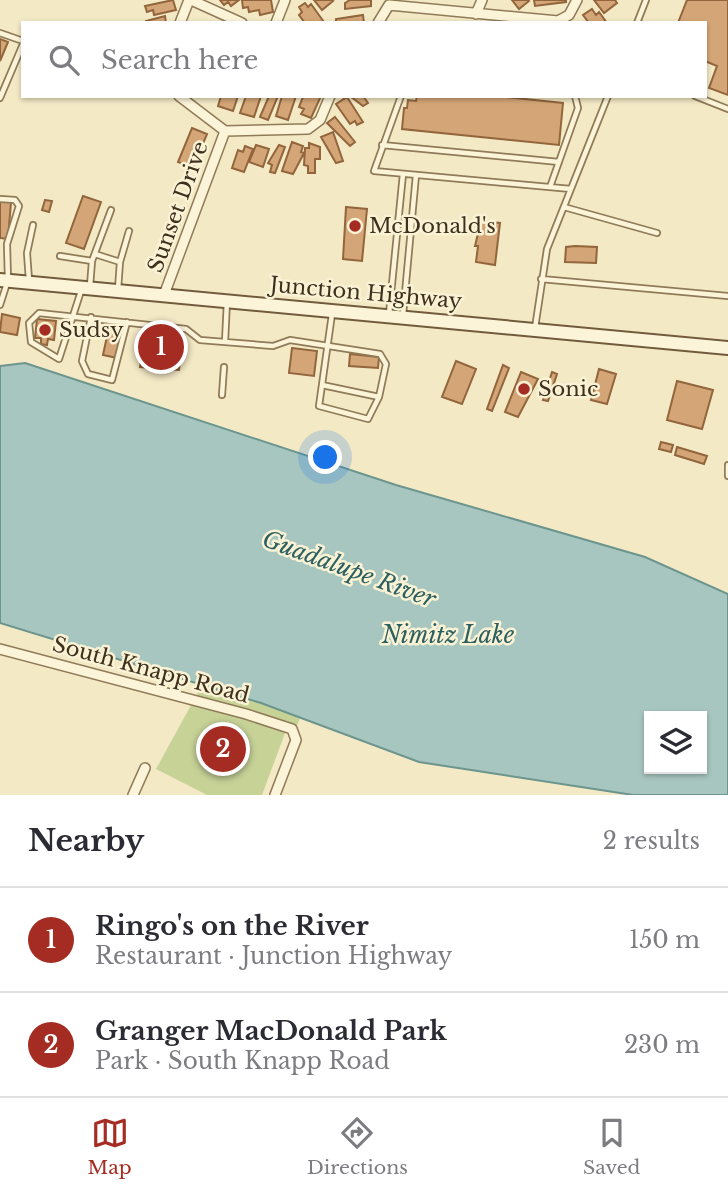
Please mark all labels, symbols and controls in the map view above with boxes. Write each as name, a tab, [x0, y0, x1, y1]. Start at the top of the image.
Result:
search box	[21, 21, 707, 98]
icon: search	[45, 41, 83, 79]
text: Search here	[101, 44, 258, 76]
street label: Sunset Drive	[142, 138, 214, 276]
place label: McDonald's	[369, 213, 496, 239]
marker: McDonald's	[347, 218, 363, 234]
street label: Junction Highway	[266, 271, 464, 314]
place label: Sudsy	[59, 317, 124, 343]
pin: 1	[138, 321, 184, 373]
marker: Sudsy	[37, 322, 53, 338]
place label: Sonic	[538, 376, 598, 402]
marker: Sonic	[516, 381, 532, 397]
your location	[308, 440, 342, 474]
water label: Guadalupe River	[259, 525, 441, 614]
water label: Nimitz Lake	[381, 621, 515, 649]
street label: South Knapp Road	[50, 631, 252, 709]
map controls	[644, 711, 707, 774]
button: layers	[644, 711, 707, 774]
pin: 2	[200, 723, 246, 775]
text: Nearby	[28, 822, 144, 859]
text: 2 results	[603, 827, 700, 855]
text: Ringo's on the River	[95, 910, 369, 942]
text: 1	[46, 926, 56, 954]
text: 150 m	[629, 926, 700, 954]
text: Restaurant · Junction Highway	[95, 942, 452, 970]
text: Granger MacDonald Park	[95, 1015, 447, 1047]
text: 2	[44, 1031, 58, 1059]
text: 230 m	[624, 1031, 700, 1059]
text: Park · South Knapp Road	[95, 1047, 390, 1075]
tab: Map	[88, 1114, 132, 1179]
tab: Directions	[307, 1114, 408, 1179]
tab: Saved	[583, 1114, 640, 1179]

